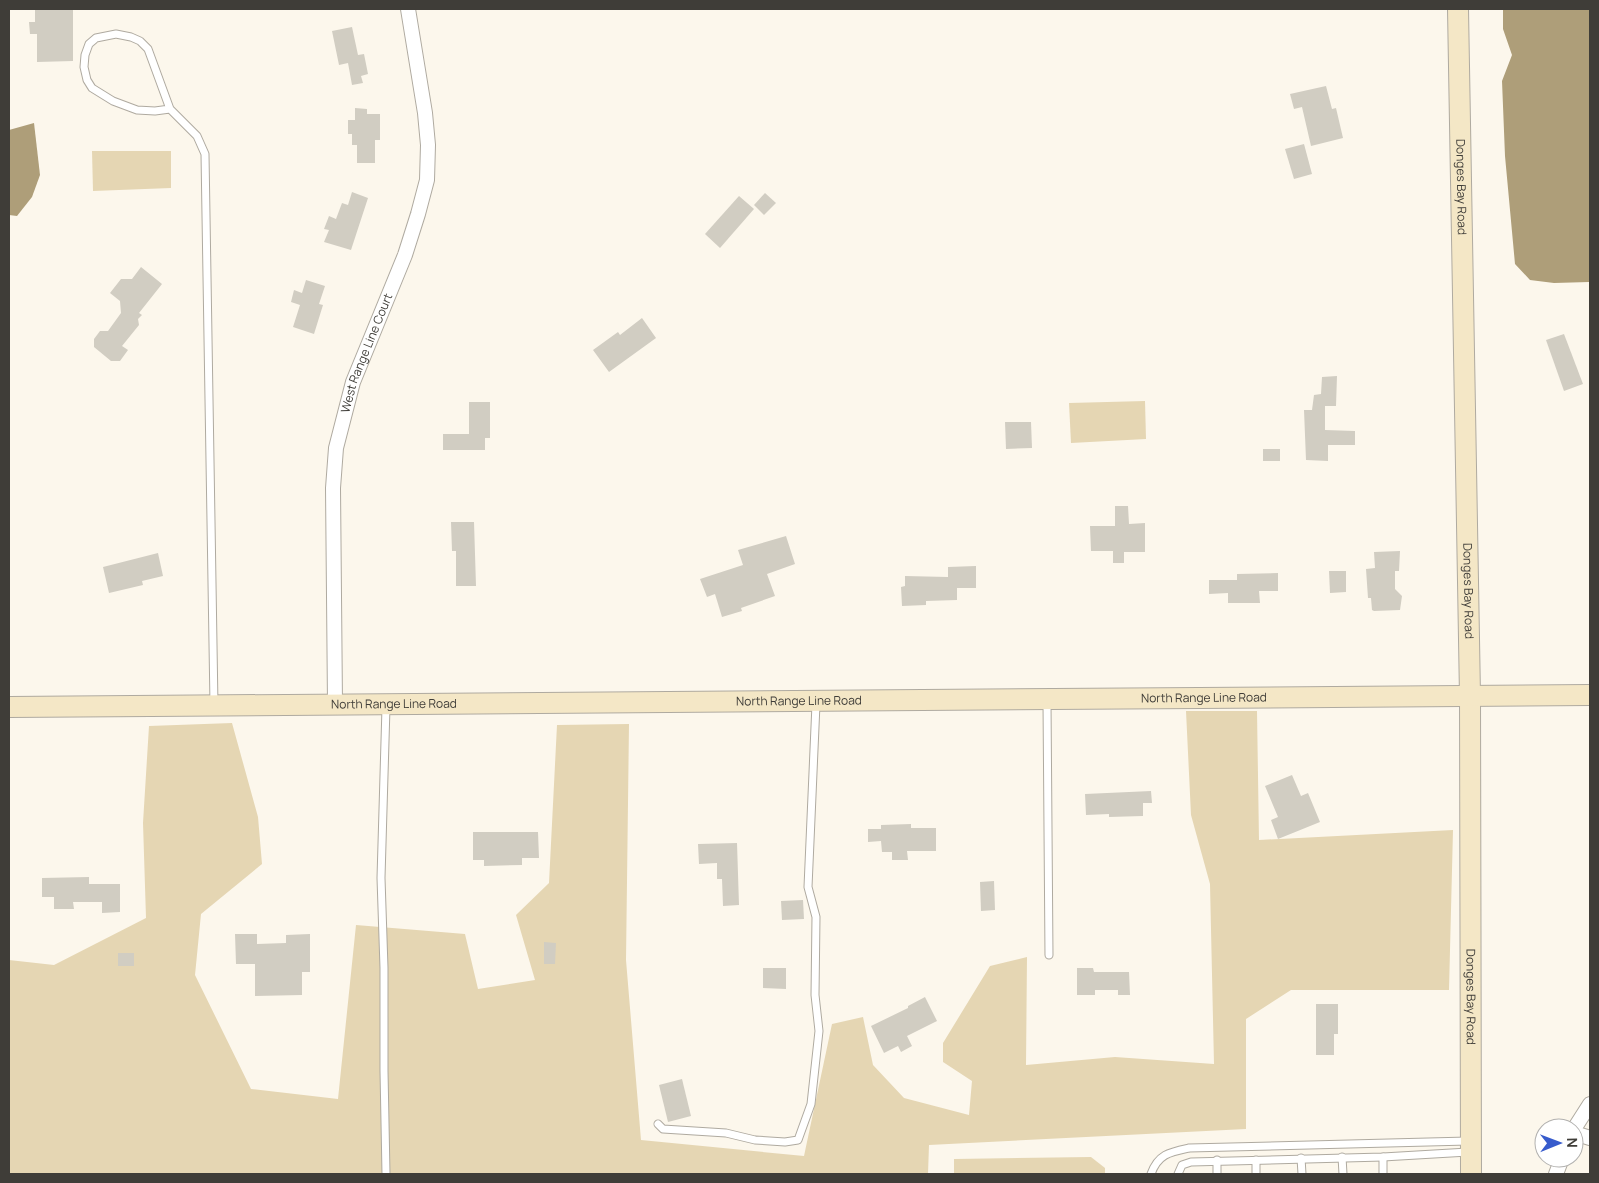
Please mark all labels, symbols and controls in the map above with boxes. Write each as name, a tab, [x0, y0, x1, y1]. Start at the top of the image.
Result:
street label: Donges Bay Road	[1452, 139, 1471, 235]
street label: West Range Line Court	[336, 291, 396, 414]
street label: Donges Bay Road	[1459, 543, 1478, 639]
street label: North Range Line Road	[1141, 688, 1267, 706]
street label: North Range Line Road	[736, 692, 862, 709]
street label: North Range Line Road	[331, 695, 457, 713]
street label: Donges Bay Road	[1463, 949, 1480, 1045]
north arrow	[1534, 1118, 1584, 1168]
text: N	[1563, 1138, 1582, 1148]

